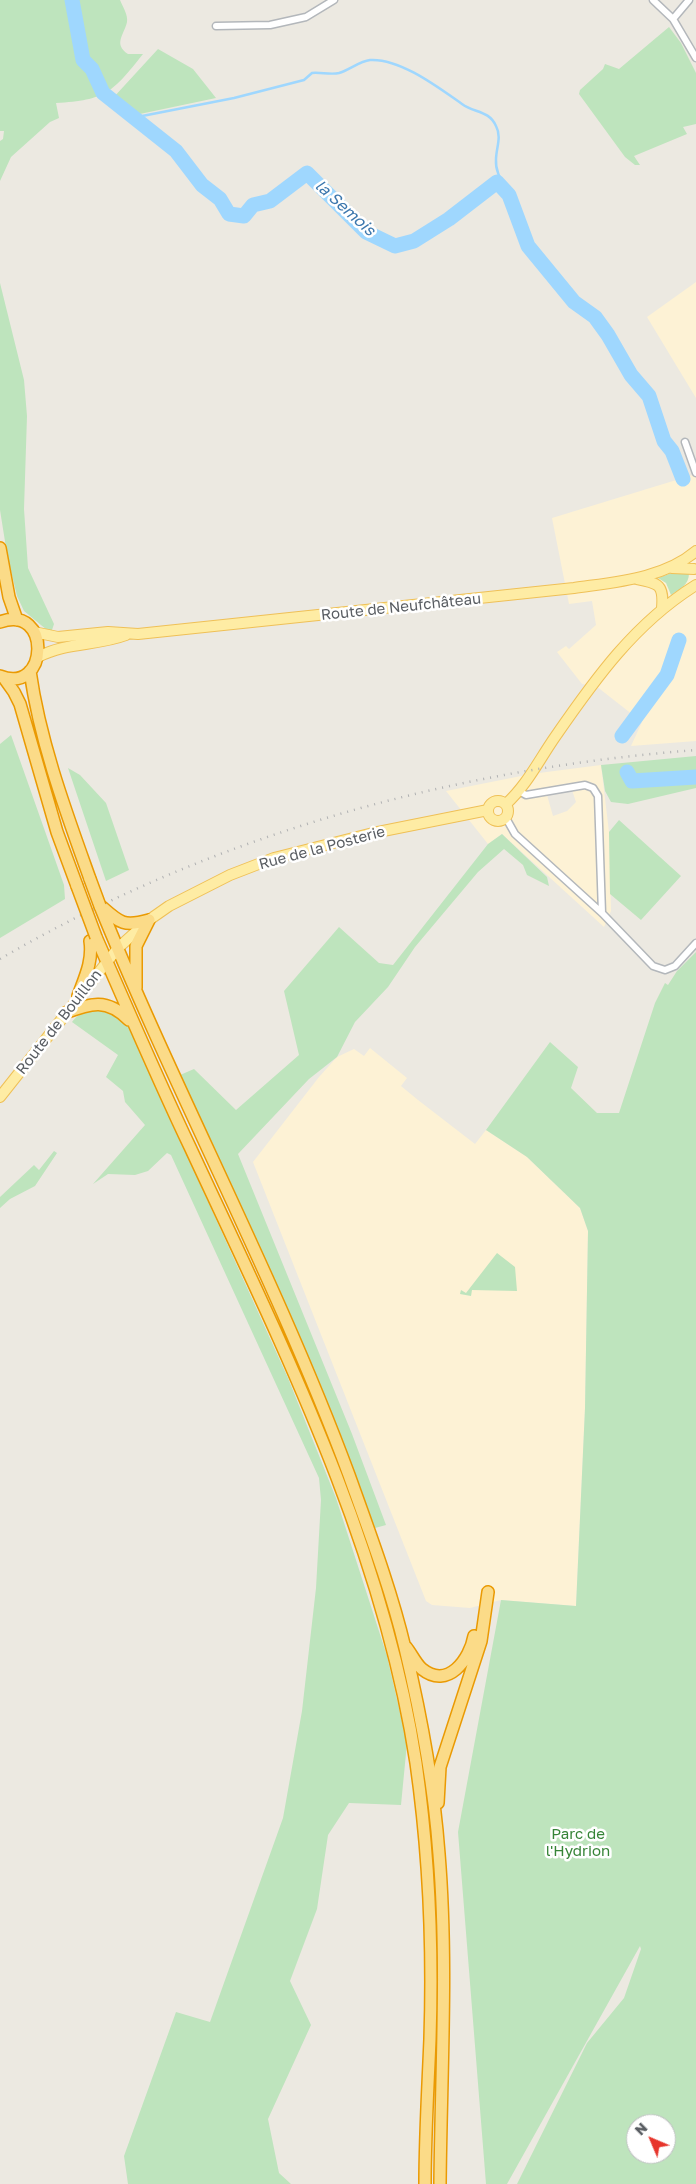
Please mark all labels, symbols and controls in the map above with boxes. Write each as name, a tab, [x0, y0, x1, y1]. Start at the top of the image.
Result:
water label: la Semois	[311, 176, 379, 240]
street label: Route de Neufchâteau	[320, 590, 482, 624]
street label: Rue de la Posterie	[257, 822, 387, 874]
street label: Route de Bouillon	[12, 966, 106, 1078]
park label: Parc de l'Hydrion	[546, 1825, 610, 1860]
north arrow	[626, 2114, 676, 2164]
text: N	[631, 2119, 651, 2139]

